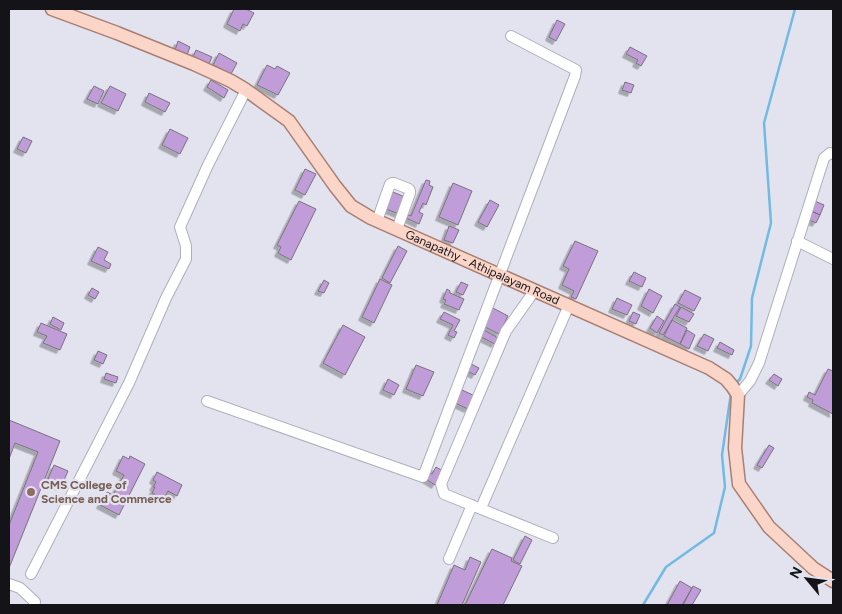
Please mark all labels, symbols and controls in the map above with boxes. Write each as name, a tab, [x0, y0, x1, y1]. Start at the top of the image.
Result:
street label: Ganapathy - Athipalayam Road	[403, 227, 562, 308]
place label: CMS College of Science and Commerce	[41, 478, 172, 506]
marker: CMS College of Science and Commerce	[25, 486, 37, 498]
north arrow	[782, 554, 832, 604]
text: N	[786, 564, 806, 582]

